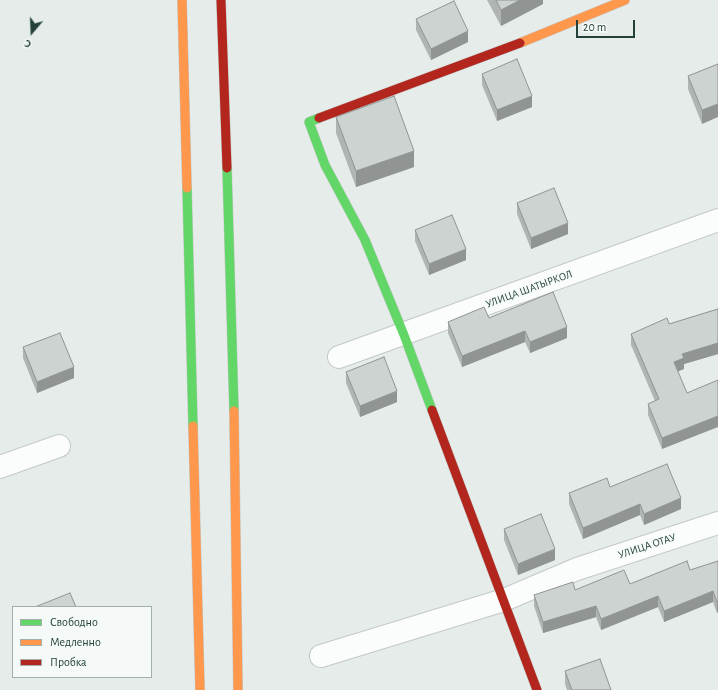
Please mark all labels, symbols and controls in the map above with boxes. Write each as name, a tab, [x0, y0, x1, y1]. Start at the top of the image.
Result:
north arrow	[12, 12, 52, 52]
scale bar	[578, 12, 637, 38]
text: 20 m	[583, 21, 606, 33]
text: С	[23, 38, 33, 50]
street label: УЛИЦА ШАТЫРКОЛ	[484, 267, 574, 311]
street label: УЛИЦА ОТАУ	[616, 530, 678, 562]
legend	[12, 606, 152, 678]
text: Свободно	[50, 616, 98, 628]
text: Медленно	[50, 636, 101, 648]
text: Пробка	[50, 656, 87, 668]

